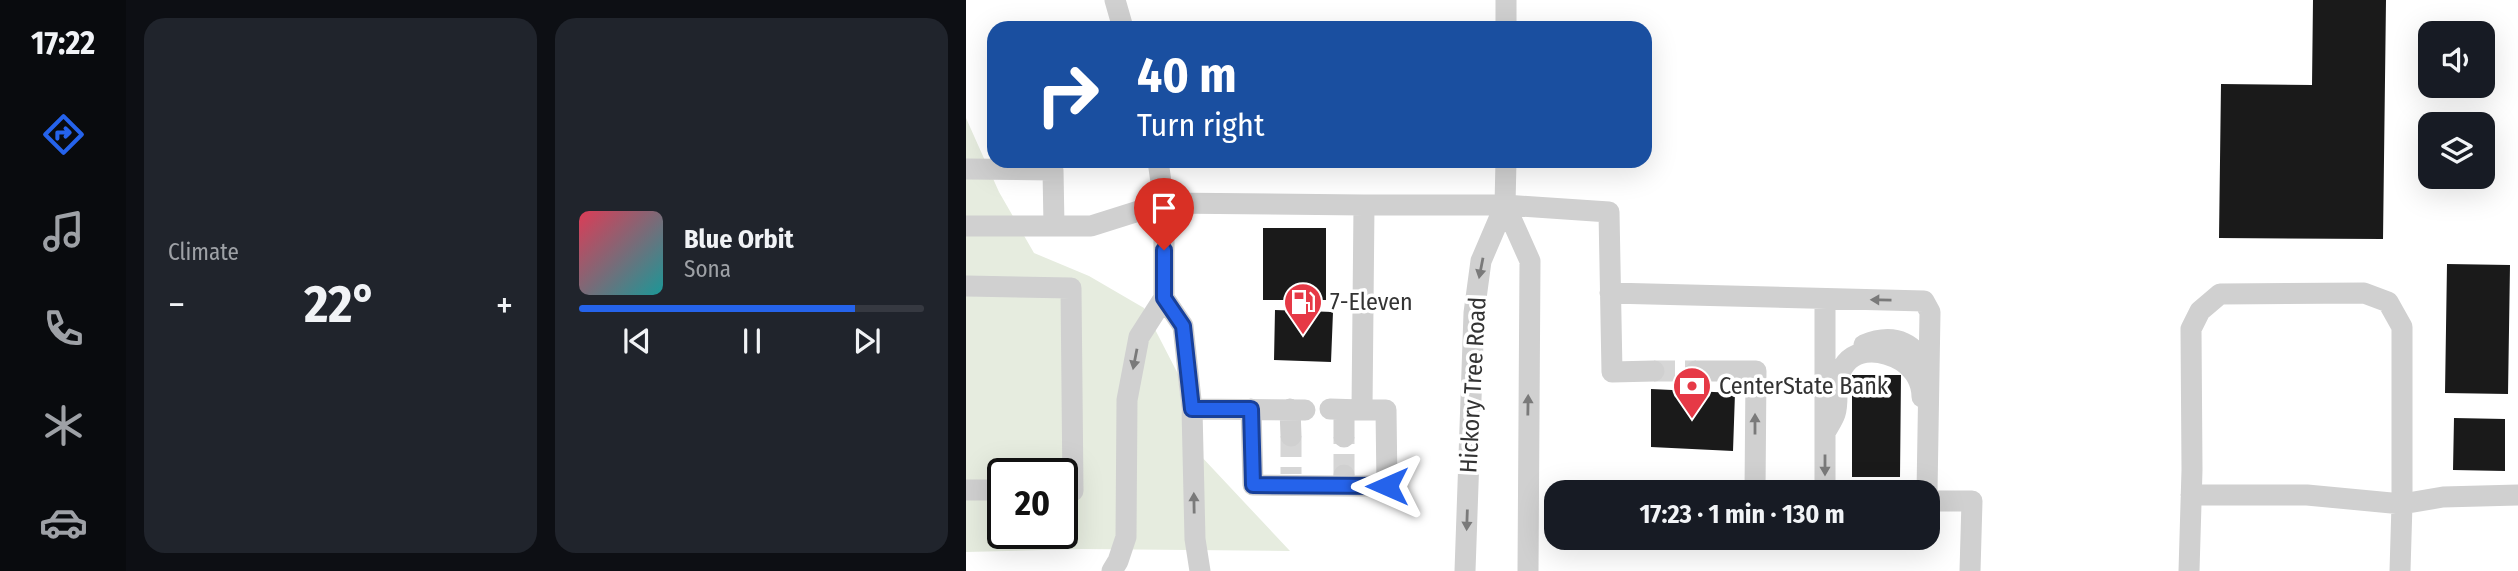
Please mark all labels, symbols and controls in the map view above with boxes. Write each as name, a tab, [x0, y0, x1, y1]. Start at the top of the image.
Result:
map controls	[2418, 21, 2495, 189]
button: sound	[2418, 21, 2495, 98]
text: 17:22	[31, 24, 95, 62]
text: 40 m	[1137, 46, 1237, 105]
icon: right	[1022, 49, 1113, 140]
text: Turn right	[1137, 106, 1264, 144]
icon: directions	[39, 110, 88, 159]
button: layers	[2418, 112, 2495, 189]
pin	[1134, 178, 1194, 250]
icon: arrive	[1145, 189, 1183, 227]
icon: music	[39, 207, 88, 256]
text: Blue Orbit	[684, 224, 794, 255]
text: Climate	[168, 238, 239, 266]
text: Sona	[684, 255, 731, 283]
one-way arrow	[1475, 257, 1486, 279]
text: 22°	[304, 273, 377, 336]
fuel station icon: 7-Eleven	[1282, 281, 1324, 336]
text: −	[168, 282, 185, 328]
text: +	[496, 282, 513, 328]
place label: 7-Eleven	[1330, 288, 1413, 316]
one-way arrow	[1870, 294, 1892, 306]
street label: Hickory Tree Road	[1454, 296, 1492, 474]
icon: phone	[39, 304, 88, 353]
icon: previous	[618, 322, 656, 360]
icon: pause	[733, 322, 771, 360]
icon: next	[848, 322, 886, 360]
one-way arrow	[1129, 348, 1140, 370]
bank icon: CenterState Bank	[1671, 365, 1713, 420]
place label: CenterState Bank	[1719, 372, 1889, 400]
one-way arrow	[1522, 393, 1534, 415]
icon: climate	[39, 401, 88, 450]
one-way arrow	[1749, 412, 1761, 434]
position arrow	[1350, 449, 1424, 523]
one-way arrow	[1819, 454, 1831, 476]
speed limit sign: 20	[987, 458, 1078, 549]
one-way arrow	[1188, 492, 1199, 514]
icon: car	[39, 498, 88, 547]
text: 17:23 · 1 min · 130 m	[1639, 499, 1845, 530]
one-way arrow	[1461, 509, 1473, 531]

